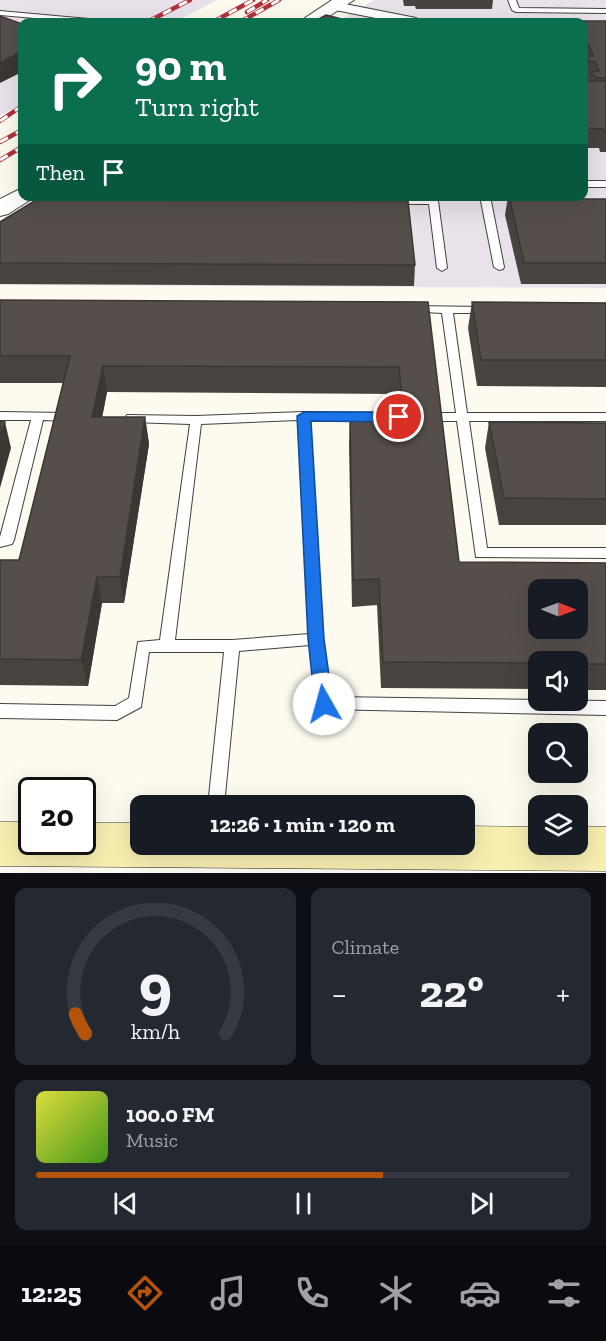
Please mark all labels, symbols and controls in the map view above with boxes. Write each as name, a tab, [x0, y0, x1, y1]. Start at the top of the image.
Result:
text: 90 m	[135, 40, 226, 91]
icon: right	[36, 42, 114, 120]
text: Turn right	[135, 91, 259, 123]
icon: arrive	[97, 156, 130, 189]
text: Then	[36, 159, 85, 186]
pin	[373, 391, 424, 442]
icon: arrive	[382, 400, 415, 433]
north arrow	[528, 579, 588, 639]
map controls	[528, 579, 588, 855]
button: sound	[528, 651, 588, 711]
position arrow	[292, 672, 356, 736]
button: search	[528, 723, 588, 783]
speed limit sign: 20	[18, 777, 96, 855]
button: layers	[528, 795, 588, 855]
text: 12:26 · 1 min · 120 m	[210, 811, 395, 838]
text: Climate	[332, 935, 399, 959]
text: 9	[139, 949, 172, 1024]
text: 22°	[419, 965, 484, 1019]
text: −	[332, 974, 347, 1013]
text: +	[556, 974, 570, 1013]
text: km/h	[131, 1019, 180, 1044]
text: 100.0 FM	[126, 1101, 214, 1128]
text: Music	[126, 1128, 178, 1152]
icon: previous	[109, 1187, 142, 1220]
icon: pause	[287, 1187, 320, 1220]
icon: next	[465, 1187, 498, 1220]
icon: directions	[124, 1272, 166, 1314]
icon: music	[207, 1272, 249, 1314]
icon: phone	[291, 1272, 333, 1314]
icon: climate	[375, 1272, 417, 1314]
icon: car	[459, 1272, 501, 1314]
icon: filters	[543, 1272, 585, 1314]
text: 12:25	[21, 1277, 82, 1309]

